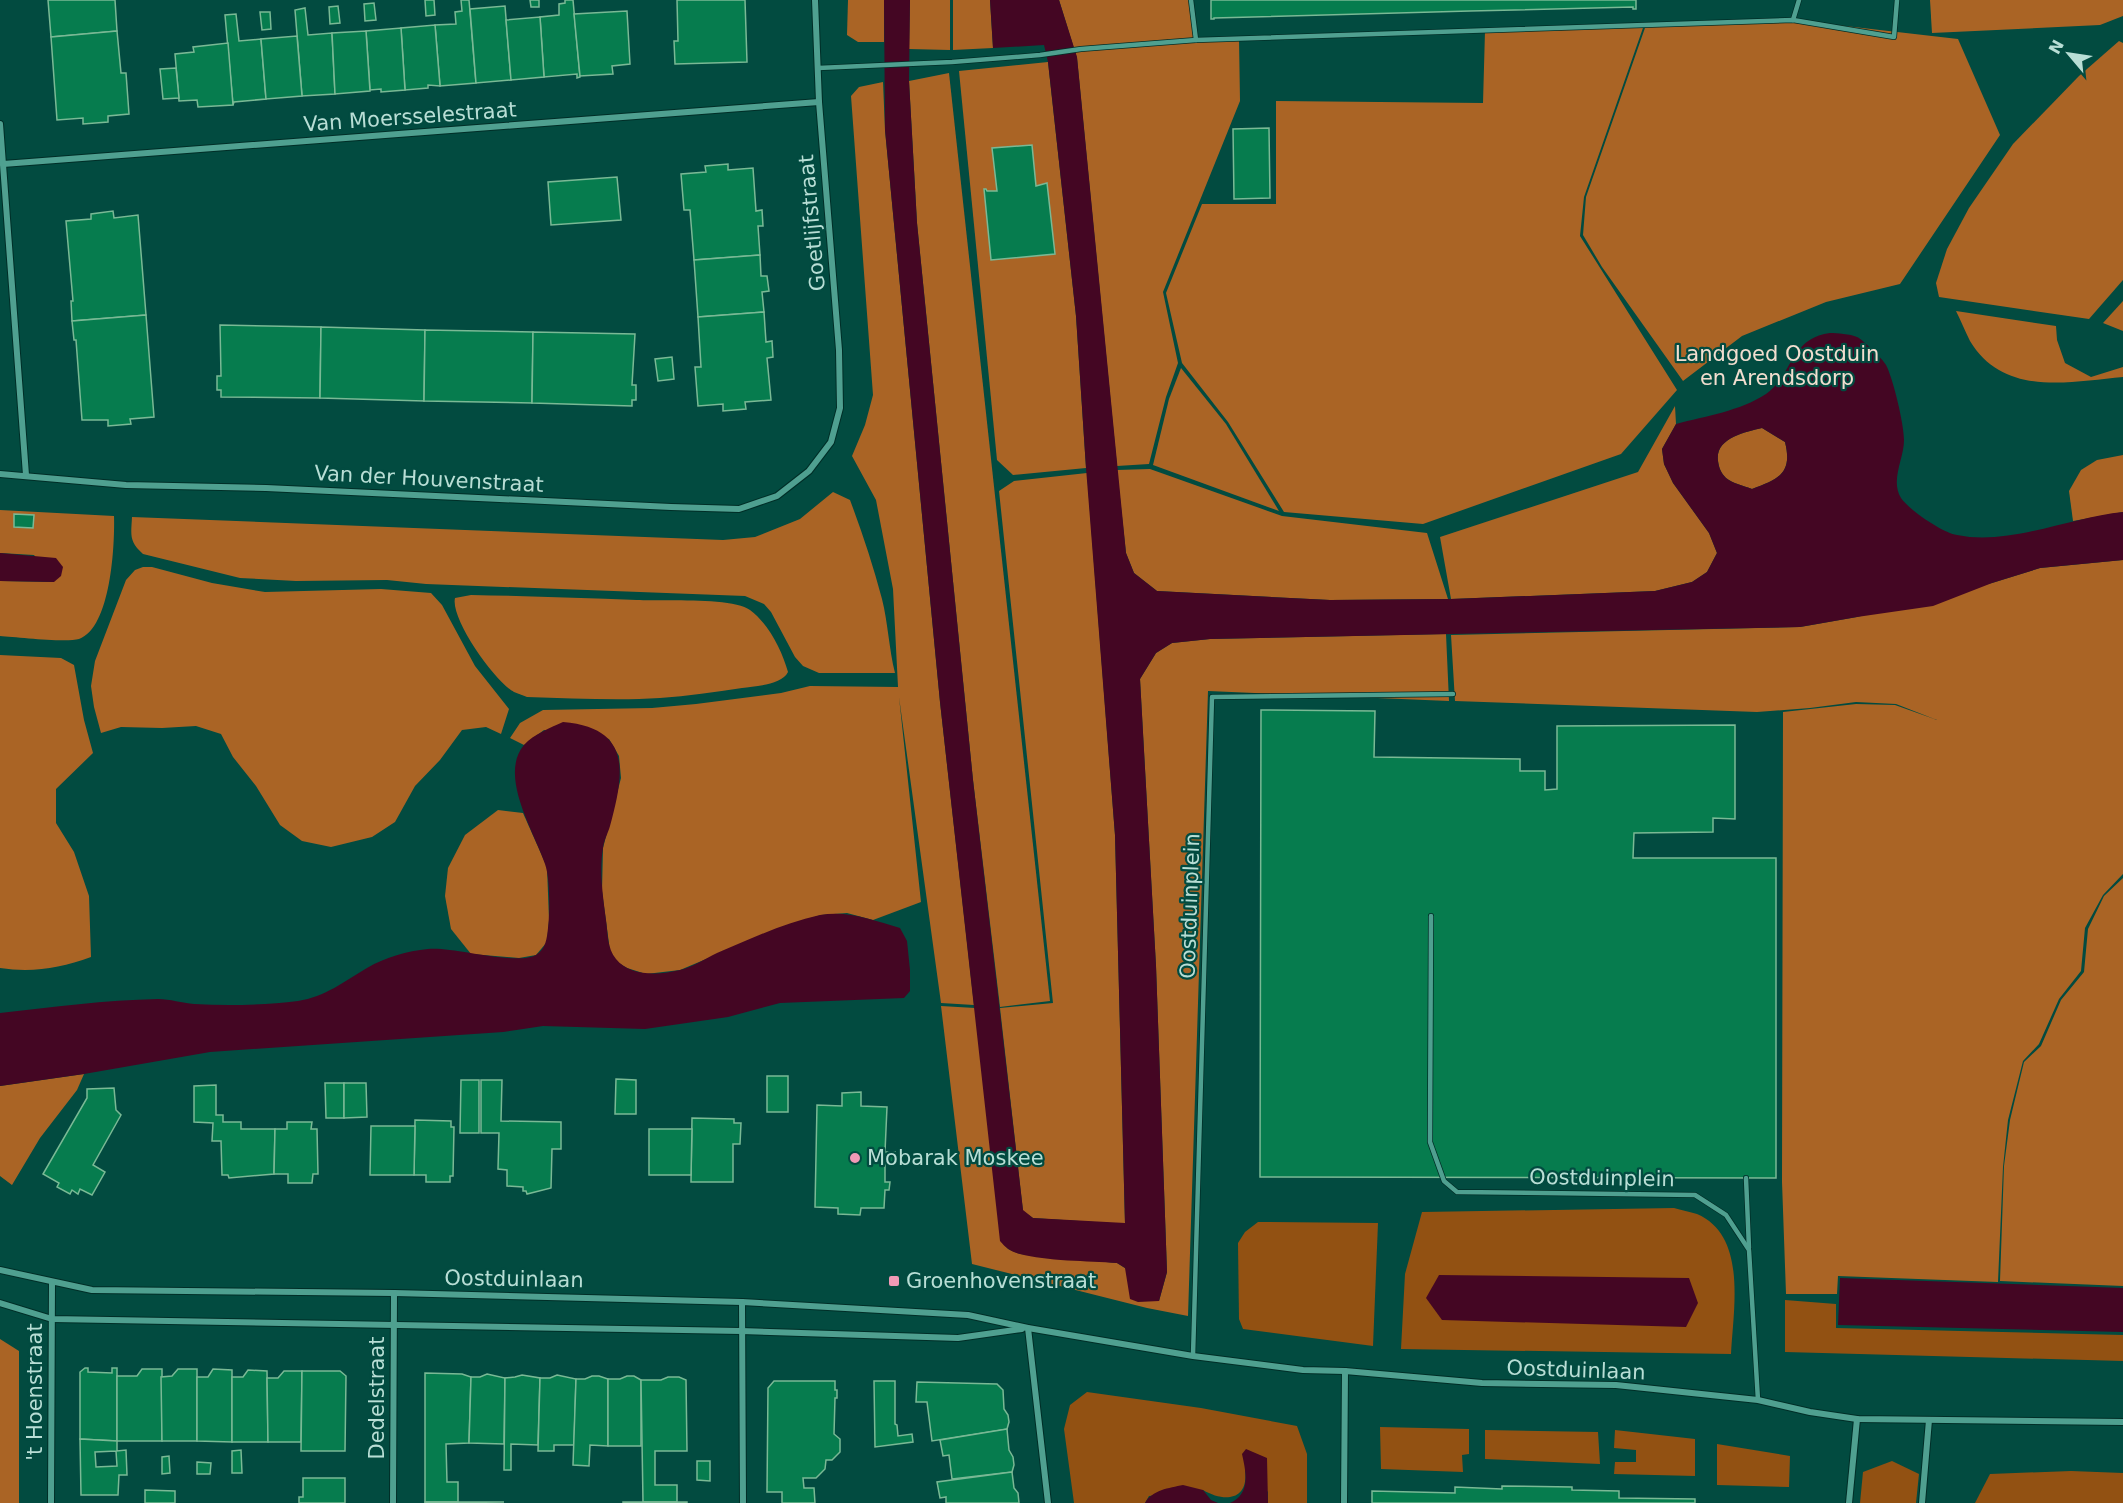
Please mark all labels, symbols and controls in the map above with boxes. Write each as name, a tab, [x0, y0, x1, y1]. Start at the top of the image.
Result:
north arrow	[2039, 24, 2099, 84]
text: N	[2045, 37, 2068, 57]
street label: Van Moersselestraat	[303, 98, 517, 136]
street label: Goetlijfstraat	[794, 154, 830, 292]
park label: Landgoed Oostduin en Arendsdorp	[1675, 342, 1879, 390]
street label: Van der Houvenstraat	[314, 461, 544, 497]
street label: Oostduinplein	[1175, 833, 1205, 979]
place label: Mobarak Moskee	[867, 1146, 1044, 1170]
marker: Mobarak Moskee	[848, 1151, 862, 1165]
street label: Oostduinplein	[1529, 1165, 1675, 1191]
street label: Oostduinlaan	[444, 1266, 584, 1292]
place label: Groenhovenstraat	[906, 1269, 1096, 1293]
marker: Groenhovenstraat	[887, 1274, 901, 1288]
street label: 't Hoenstraat	[23, 1323, 47, 1461]
street label: Dedelstraat	[365, 1337, 389, 1459]
street label: Oostduinlaan	[1506, 1356, 1646, 1384]

